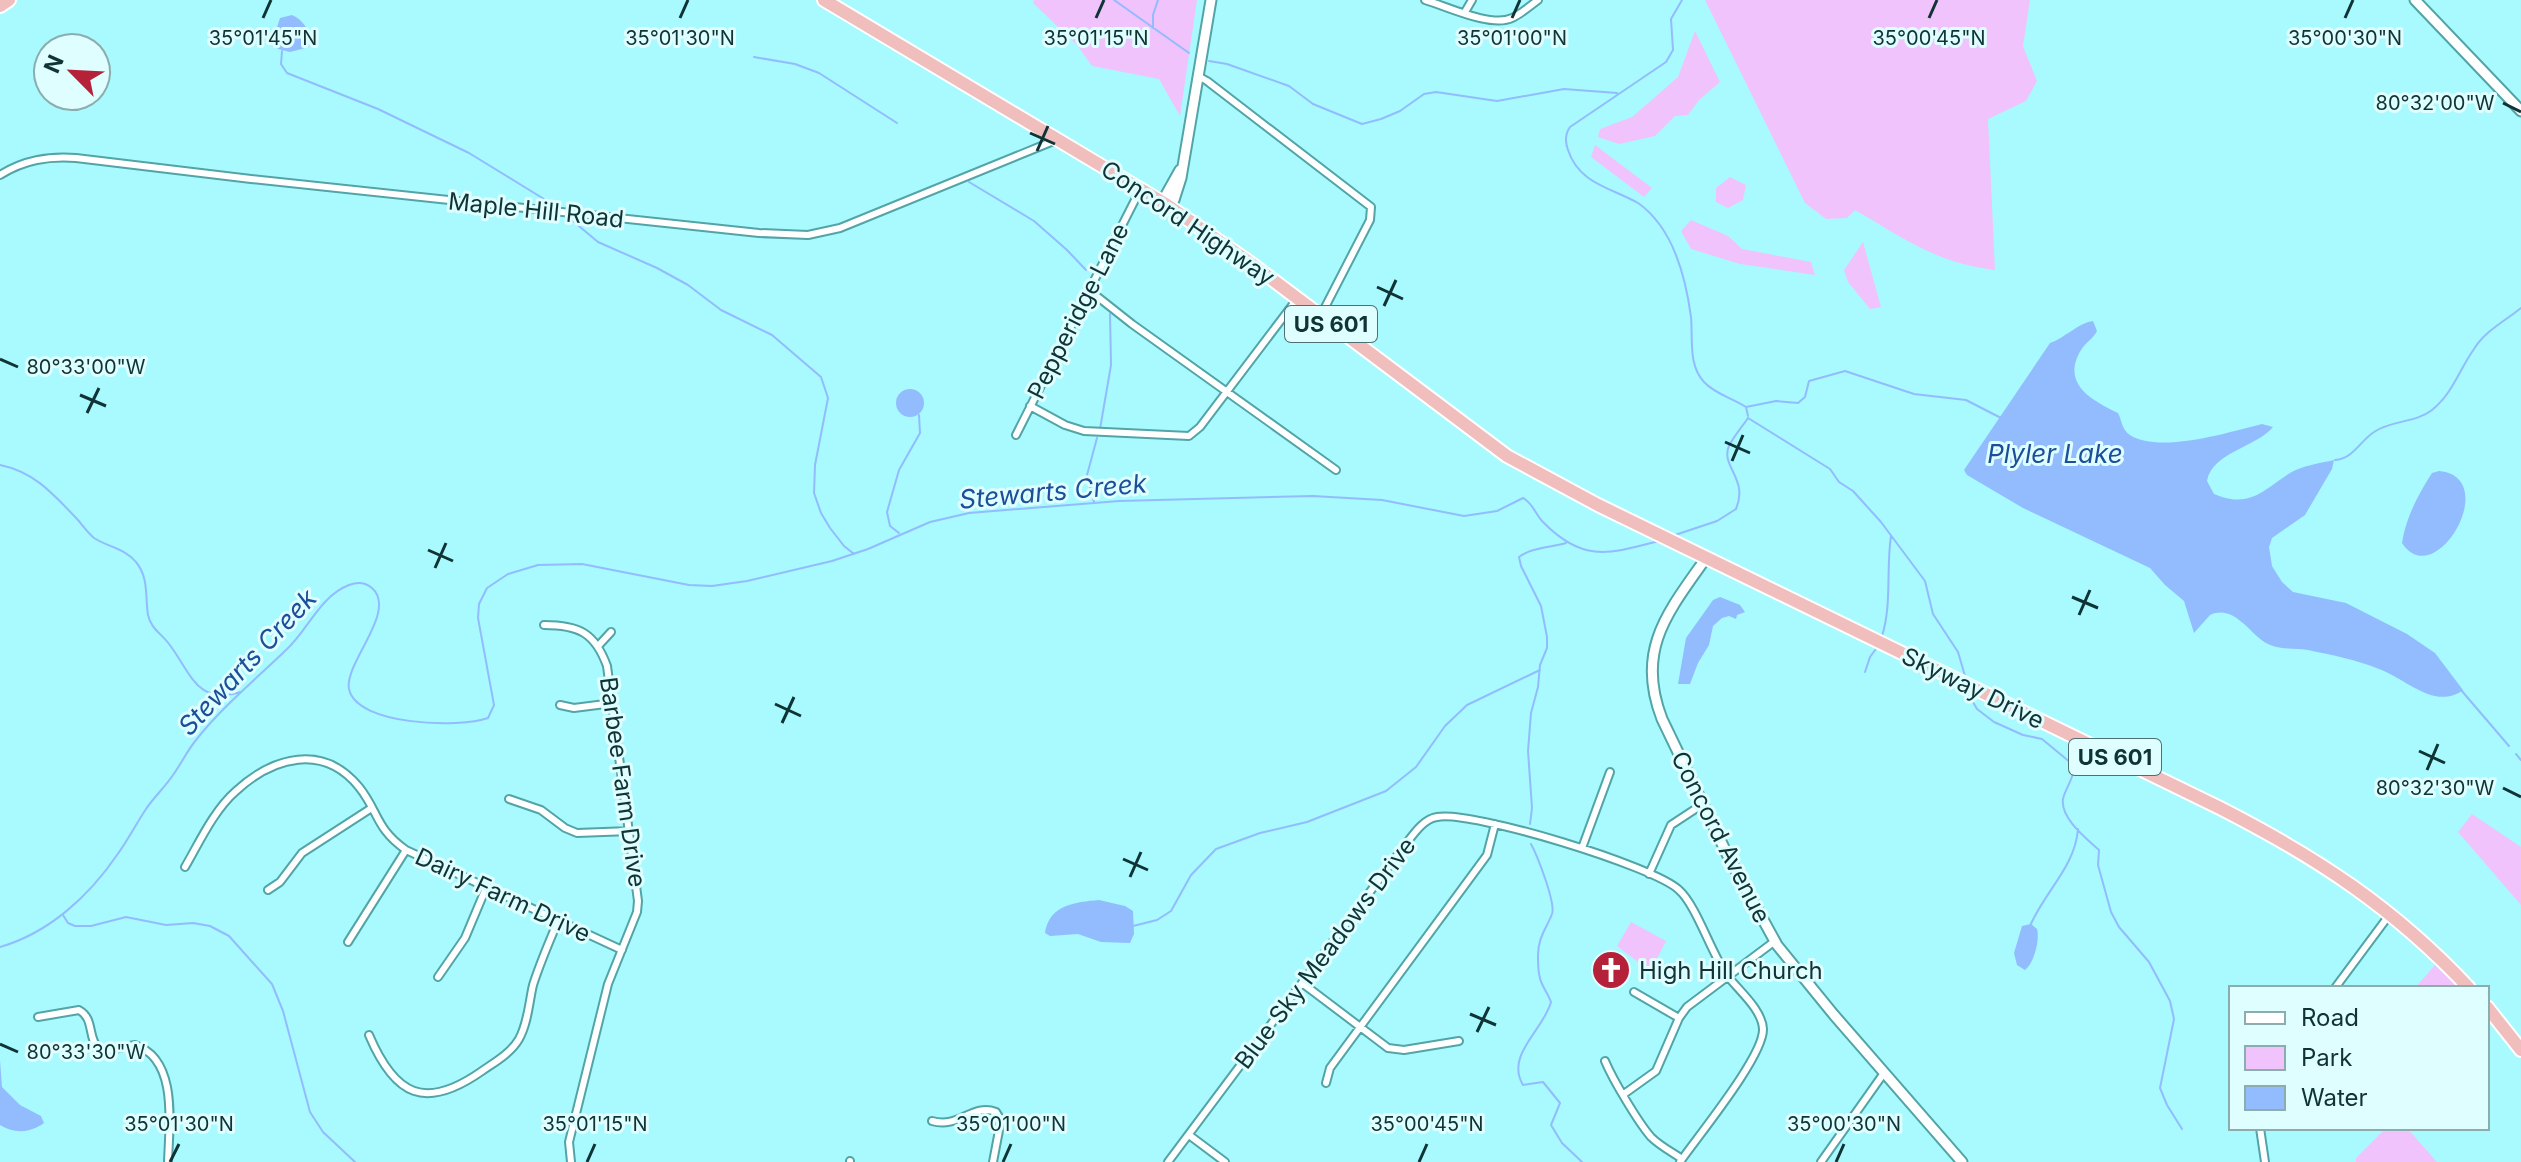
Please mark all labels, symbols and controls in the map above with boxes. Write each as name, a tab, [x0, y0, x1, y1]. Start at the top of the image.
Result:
text: 35°01'45"N	[209, 26, 317, 50]
text: 35°01'30"N	[625, 26, 735, 50]
text: 35°01'15"N	[1043, 26, 1149, 50]
text: 35°01'00"N	[1457, 26, 1567, 50]
text: 35°00'45"N	[1872, 26, 1986, 50]
text: 35°00'30"N	[2288, 26, 2402, 50]
north arrow	[32, 32, 112, 112]
text: N	[38, 51, 69, 77]
text: 80°32'00"W	[2376, 91, 2495, 115]
street label: Concord Highway	[1096, 154, 1280, 292]
street label: Maple Hill Road	[447, 186, 625, 234]
street label: Pepperidge Lane	[1021, 218, 1135, 404]
road number: US 601	[1285, 306, 1377, 342]
text: 80°33'00"W	[26, 355, 146, 379]
water label: Plyler Lake	[1987, 438, 2123, 469]
water label: Stewarts Creek	[958, 467, 1149, 515]
water label: Stewarts Creek	[171, 582, 323, 741]
street label: Skyway Drive	[1897, 641, 2049, 735]
street label: Barbee Farm Drive	[594, 675, 652, 889]
road number: US 601	[2069, 739, 2161, 775]
street label: Concord Avenue	[1665, 746, 1777, 928]
text: 80°32'30"W	[2376, 776, 2495, 800]
street label: Blue Sky Meadows Drive	[1229, 832, 1421, 1074]
street label: Dairy Farm Drive	[411, 842, 595, 948]
church icon: High Hill Church	[1590, 949, 1632, 991]
place label: High Hill Church	[1639, 956, 1823, 985]
legend	[2229, 986, 2489, 1130]
text: Road	[2301, 1003, 2359, 1032]
text: 80°33'30"W	[27, 1040, 146, 1064]
text: Park	[2301, 1043, 2352, 1072]
text: Water	[2301, 1083, 2368, 1112]
text: 35°01'30"N	[124, 1112, 234, 1136]
text: 35°01'15"N	[542, 1112, 648, 1136]
text: 35°01'00"N	[956, 1112, 1066, 1136]
text: 35°00'45"N	[1370, 1112, 1484, 1136]
text: 35°00'30"N	[1787, 1112, 1901, 1136]

